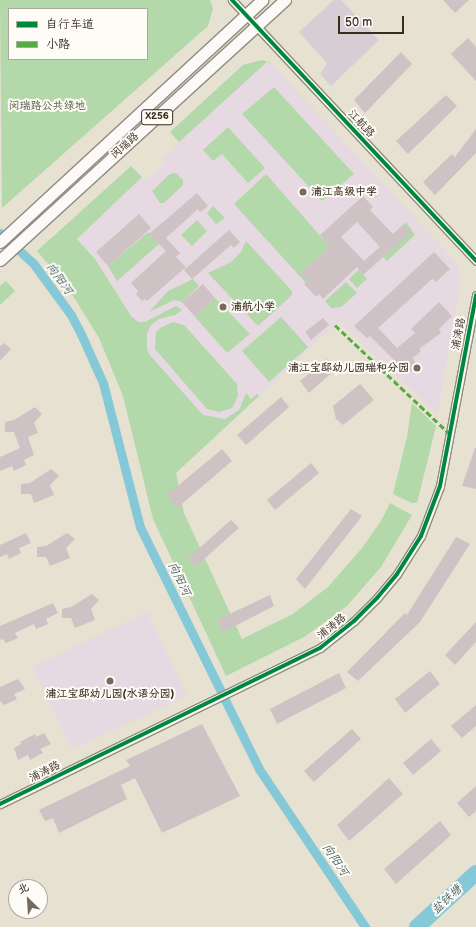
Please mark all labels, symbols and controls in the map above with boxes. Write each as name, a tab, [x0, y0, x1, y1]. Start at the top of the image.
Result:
legend	[8, 8, 148, 60]
scale bar	[340, 8, 406, 34]
text: 50 m	[345, 15, 372, 30]
text: 自行车道	[46, 17, 94, 32]
text: 小路	[46, 37, 70, 52]
park label: 闵瑞路公共绿地	[9, 99, 85, 113]
street label: 江航路	[345, 107, 377, 141]
road number: X256	[141, 109, 173, 125]
street label: 闵瑞路	[108, 130, 142, 162]
place label: 浦江高级中学	[311, 185, 377, 199]
marker: 浦江高级中学	[298, 187, 308, 197]
water label: 向阳河	[43, 260, 75, 298]
place label: 浦航小学	[231, 300, 275, 314]
marker: 浦航小学	[218, 302, 228, 312]
street label: 浦涛路	[449, 317, 469, 351]
place label: 浦江宝邸幼儿园瑞和分园	[288, 361, 409, 375]
marker: 浦江宝邸幼儿园瑞和分园	[412, 363, 422, 373]
water label: 向阳河	[165, 560, 193, 598]
street label: 浦涛路	[315, 611, 349, 643]
marker: 浦江宝邸幼儿园(水语分园)	[105, 676, 115, 686]
place label: 浦江宝邸幼儿园(水语分园)	[46, 687, 174, 701]
street label: 浦涛路	[27, 759, 63, 785]
water label: 向阳河	[319, 841, 351, 879]
north arrow	[8, 879, 48, 919]
text: 北	[15, 880, 31, 897]
water label: 盐铁塘	[429, 882, 465, 918]

